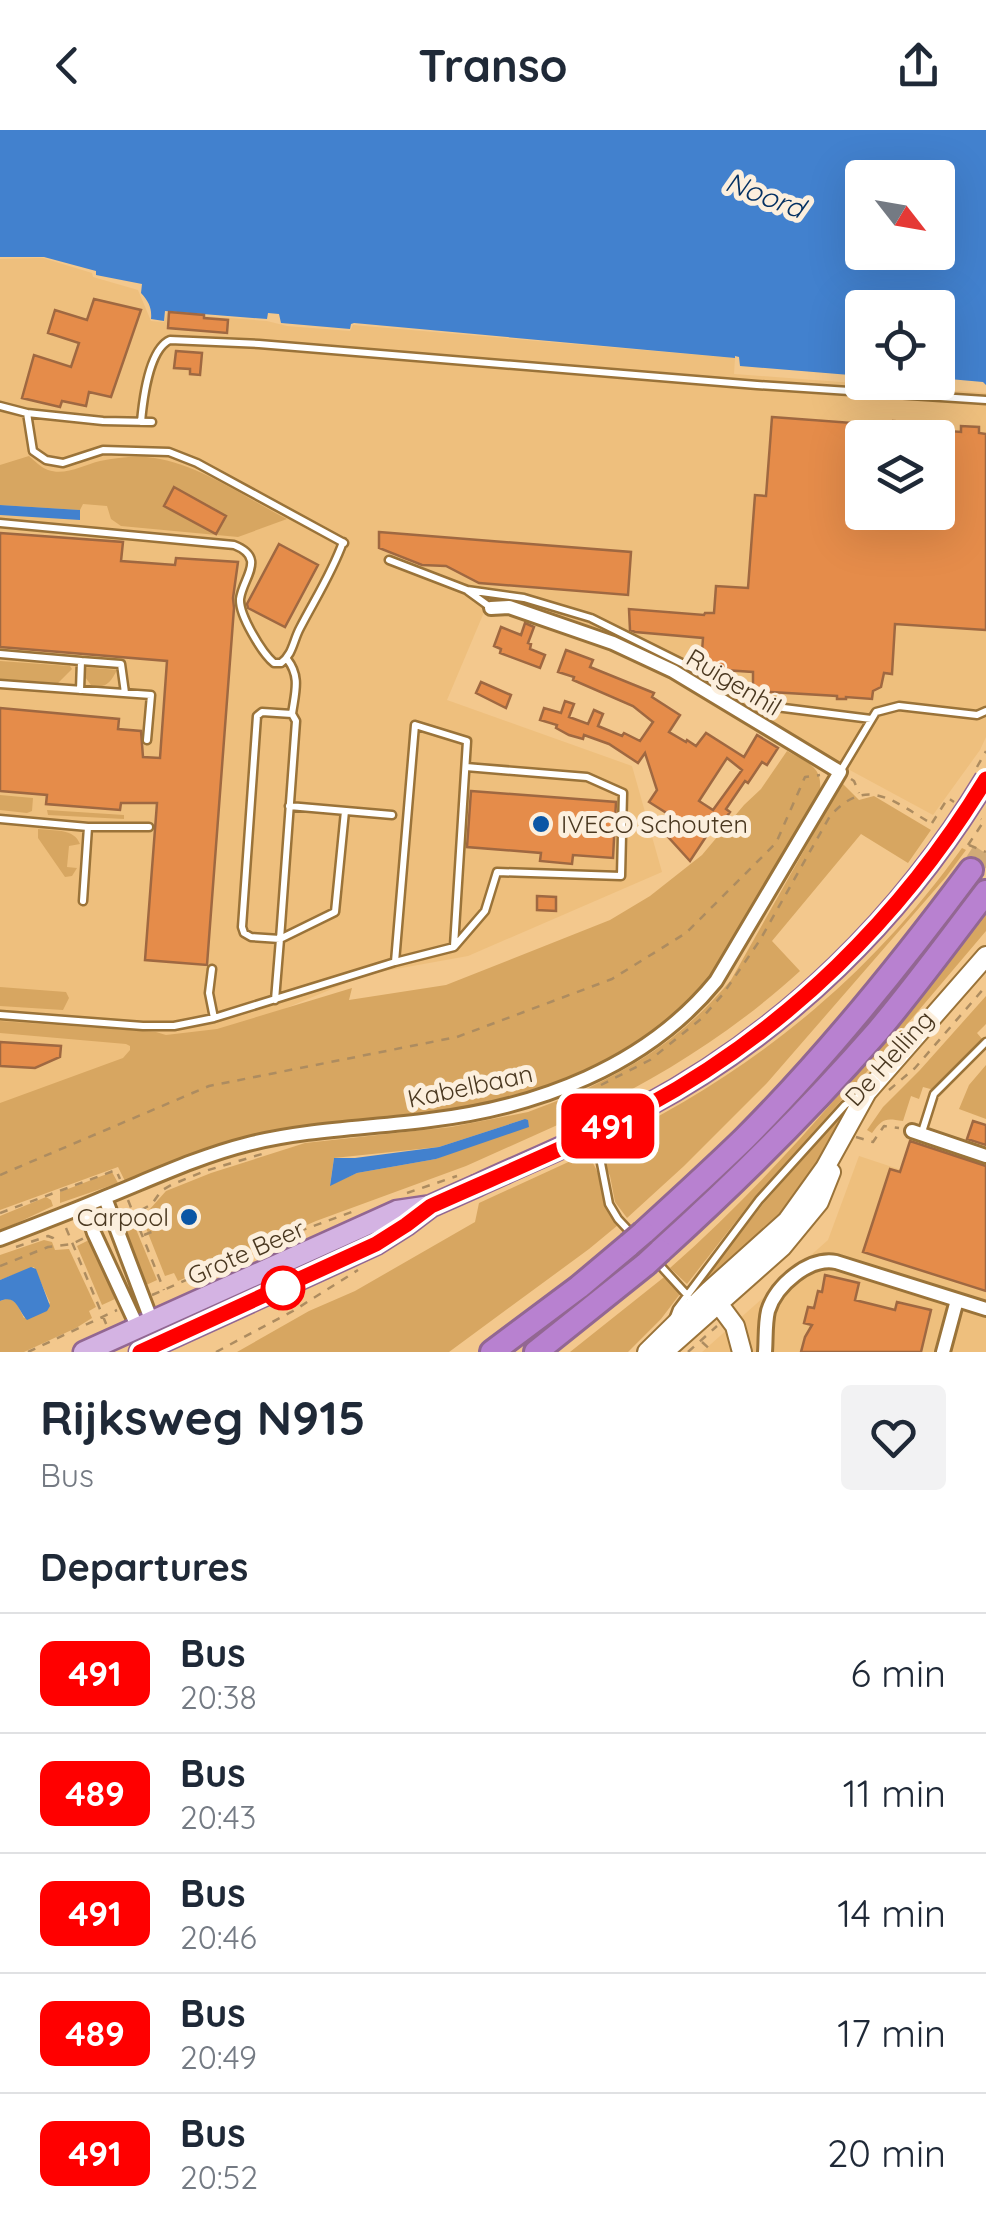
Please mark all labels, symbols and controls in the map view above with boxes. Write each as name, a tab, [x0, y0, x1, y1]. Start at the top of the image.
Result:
text: Transo	[418, 37, 568, 93]
icon: back	[40, 38, 95, 93]
icon: share	[891, 38, 946, 93]
north arrow	[845, 160, 955, 270]
map controls	[845, 160, 955, 530]
water label: Noord	[721, 164, 812, 227]
button: locate	[845, 290, 955, 400]
button: layers	[845, 420, 955, 530]
street label: Ruigenhil	[681, 641, 787, 722]
place label: IVECO Schouten	[561, 808, 748, 839]
marker: IVECO Schouten	[530, 813, 552, 835]
street label: De Helling	[838, 1003, 940, 1112]
street label: Kabelbaan	[404, 1057, 535, 1114]
line badge: 491	[550, 1094, 666, 1158]
text: 491	[581, 1104, 635, 1148]
place label: Carpool	[77, 1201, 169, 1232]
marker: Carpool	[178, 1206, 200, 1228]
street label: Grote Beer	[182, 1212, 310, 1291]
unlabelled marker	[262, 1267, 304, 1309]
button: heart	[841, 1385, 946, 1490]
text: Rijksweg N915	[40, 1387, 366, 1447]
text: Bus	[40, 1455, 94, 1495]
text: Departures	[40, 1543, 248, 1591]
text: Bus	[180, 1629, 246, 1677]
text: 6 min	[850, 1649, 946, 1697]
text: 491	[68, 1651, 122, 1695]
text: 20:38	[180, 1677, 257, 1717]
text: Bus	[180, 1749, 246, 1797]
text: 11 min	[843, 1769, 946, 1817]
text: 489	[65, 1771, 125, 1815]
text: 20:43	[180, 1797, 256, 1837]
text: Bus	[180, 1869, 246, 1917]
text: 14 min	[837, 1889, 946, 1937]
text: 491	[68, 1891, 122, 1935]
text: 20:46	[180, 1917, 257, 1957]
text: Bus	[180, 1989, 246, 2037]
text: 17 min	[837, 2009, 946, 2057]
text: 489	[65, 2011, 125, 2055]
text: 20:49	[180, 2037, 257, 2077]
text: Bus	[180, 2109, 246, 2157]
text: 20 min	[827, 2129, 946, 2177]
text: 491	[68, 2131, 122, 2175]
text: 20:52	[180, 2157, 258, 2197]

